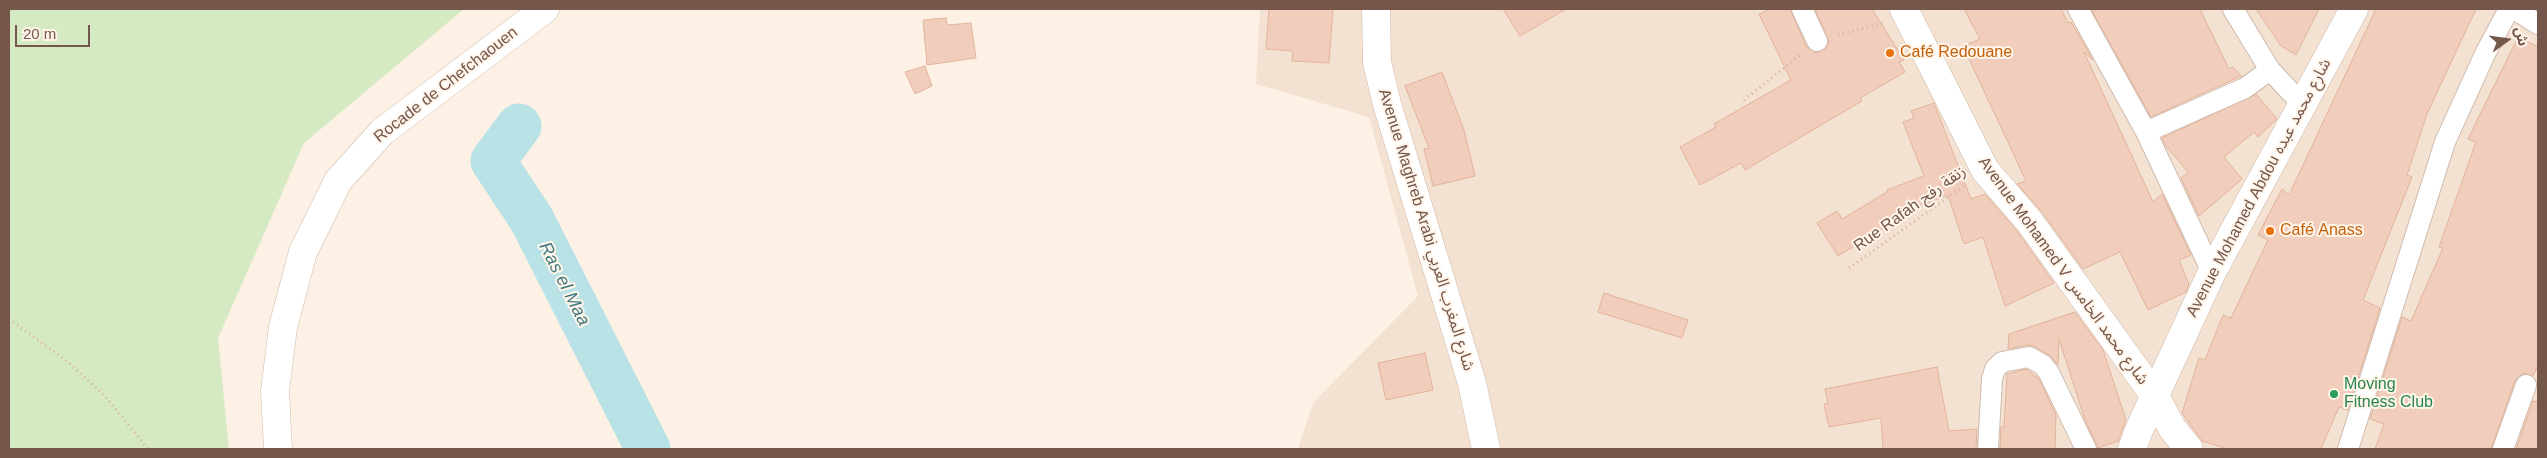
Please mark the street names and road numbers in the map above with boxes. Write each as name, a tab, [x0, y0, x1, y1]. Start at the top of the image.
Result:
street label: Rocade de Chefchaouen	[370, 23, 522, 147]
street label: Avenue Mohamed Abdou شارع محمد عبده	[2183, 56, 2335, 320]
street label: Avenue Maghreb Arabi شارع المغرب العربي	[1374, 87, 1478, 373]
street label: Avenue Mohamed V شارع محمد الخامس	[1974, 153, 2152, 389]
street label: Rue Rafah زنقة رفح	[1850, 162, 1970, 256]

